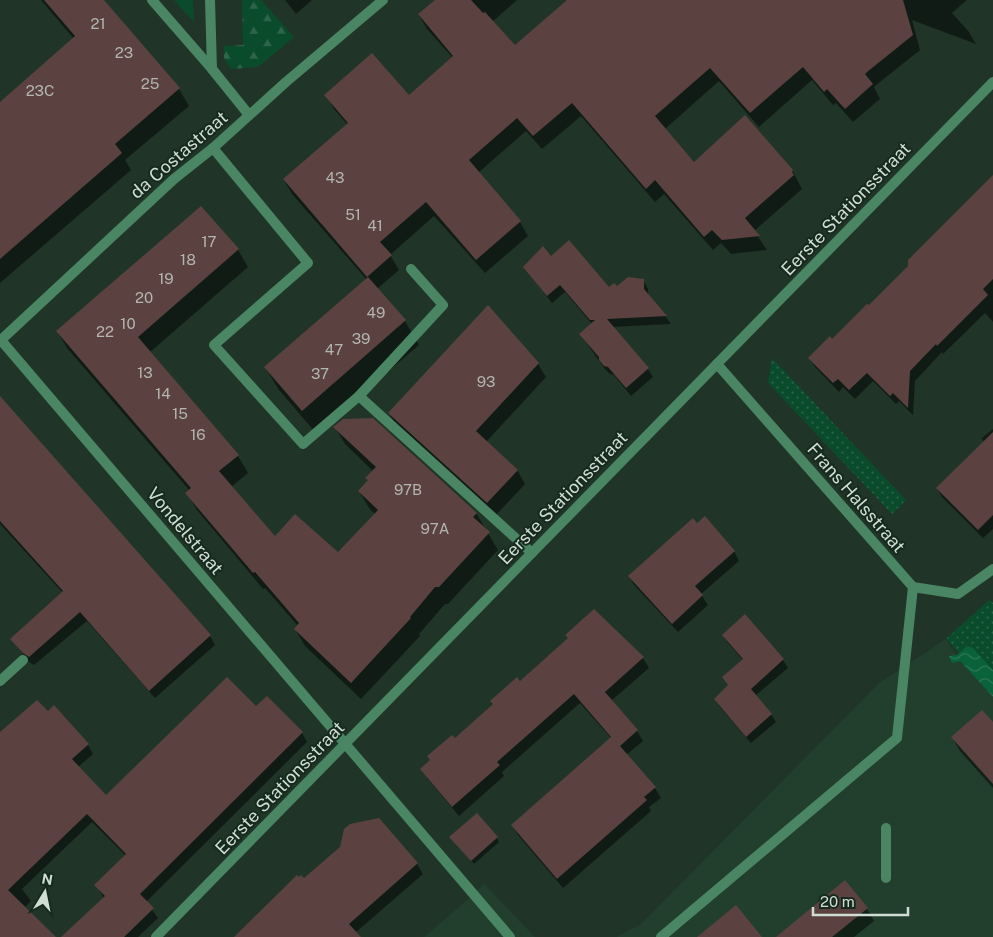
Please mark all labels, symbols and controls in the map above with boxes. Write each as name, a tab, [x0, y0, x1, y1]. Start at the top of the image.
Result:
house number: 21	[90, 15, 106, 32]
house number: 23	[115, 44, 133, 61]
house number: 25	[141, 75, 159, 92]
house number: 23C	[26, 82, 54, 99]
street label: da Costastraat	[126, 107, 232, 203]
street label: Eerste Stationsstraat	[777, 138, 915, 279]
house number: 43	[326, 169, 344, 186]
house number: 51	[345, 206, 361, 223]
house number: 41	[367, 217, 383, 234]
house number: 17	[201, 233, 217, 250]
house number: 18	[180, 251, 196, 268]
house number: 19	[158, 270, 174, 287]
house number: 20	[135, 289, 153, 306]
house number: 49	[367, 304, 385, 321]
house number: 10	[120, 315, 136, 332]
house number: 22	[96, 323, 114, 340]
house number: 39	[352, 330, 370, 347]
house number: 47	[325, 341, 343, 358]
house number: 13	[137, 364, 153, 381]
house number: 37	[311, 365, 329, 382]
house number: 93	[477, 373, 495, 390]
house number: 14	[155, 385, 171, 402]
house number: 15	[172, 405, 188, 422]
house number: 16	[190, 426, 206, 443]
street label: Eerste Stationsstraat	[494, 427, 632, 568]
street label: Frans Halsstraat	[803, 439, 910, 557]
house number: 97B	[394, 481, 422, 498]
street label: Vondelstraat	[143, 483, 228, 578]
house number: 97A	[421, 520, 450, 537]
street label: Eerste Stationsstraat	[211, 717, 349, 858]
north arrow	[20, 867, 70, 917]
text: N	[40, 870, 54, 888]
scale bar	[813, 884, 908, 916]
text: 20 m	[820, 893, 855, 910]

